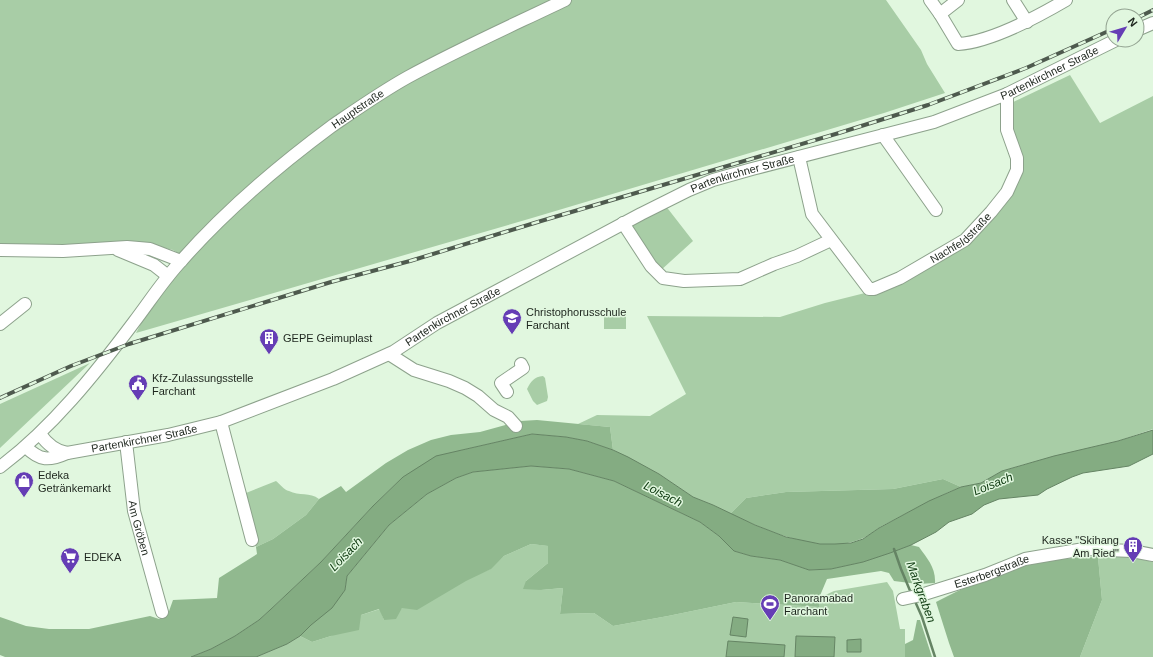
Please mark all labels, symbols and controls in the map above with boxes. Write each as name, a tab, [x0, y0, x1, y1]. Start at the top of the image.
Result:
north arrow	[1105, 8, 1145, 48]
text: N	[1126, 15, 1140, 29]
street label: Partenkirchner Straße	[999, 44, 1100, 102]
street label: Hauptstraße	[329, 87, 386, 131]
street label: Partenkirchner Straße	[689, 152, 796, 195]
street label: Nachfeldstraße	[928, 210, 993, 265]
street label: Partenkirchner Straße	[403, 284, 502, 348]
place label: Christophorusschule Farchant	[526, 306, 626, 331]
school or university icon: Christophorusschule Farchant	[501, 307, 523, 335]
building icon: GEPE Geimuplast	[258, 327, 280, 355]
place label: GEPE Geimuplast	[283, 332, 372, 344]
place label: Kfz-Zulassungsstelle Farchant	[152, 372, 254, 397]
public building icon: Kfz-Zulassungsstelle Farchant	[127, 373, 149, 401]
street label: Partenkirchner Straße	[90, 422, 198, 455]
place label: Edeka Getränkemarkt	[38, 469, 111, 494]
shop icon: Edeka Getränkemarkt	[13, 470, 35, 498]
water label: Loisach	[971, 470, 1015, 498]
water label: Loisach	[641, 478, 685, 510]
street label: Am Gröben	[127, 500, 152, 557]
water label: Loisach	[327, 534, 366, 574]
place label: Kasse "Skihang Am Ried"	[1042, 534, 1119, 559]
building icon: Kasse "Skihang Am Ried"	[1122, 535, 1144, 563]
supermarket icon: EDEKA	[59, 546, 81, 574]
place label: EDEKA	[84, 551, 122, 563]
street label: Esterbergstraße	[953, 552, 1030, 590]
water label: Markgraben	[903, 560, 939, 625]
place label: Panoramabad Farchant	[784, 592, 853, 617]
sports icon: Panoramabad Farchant	[759, 593, 781, 621]

